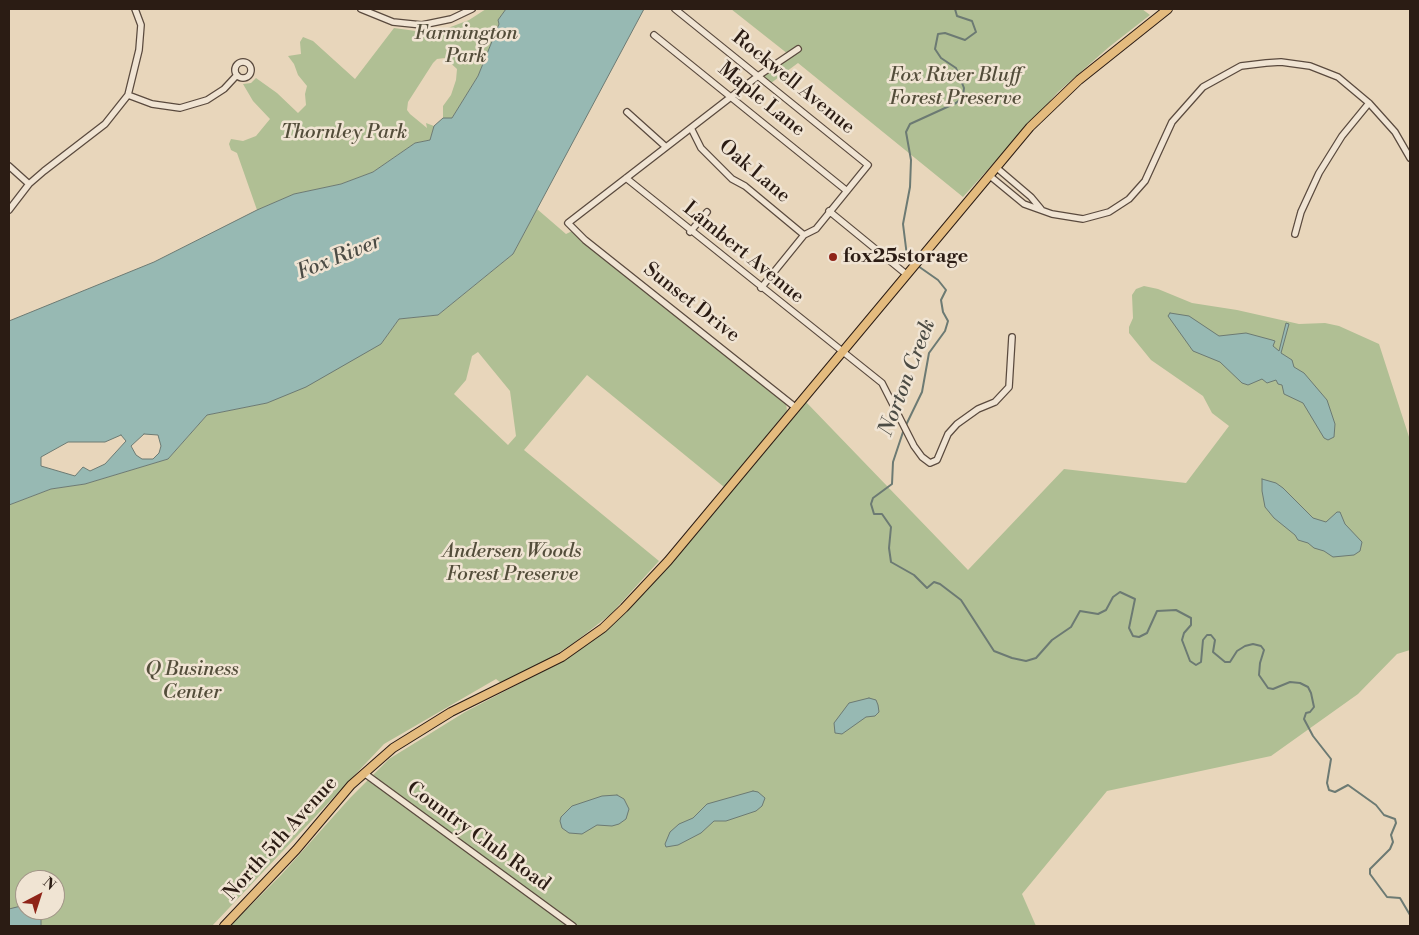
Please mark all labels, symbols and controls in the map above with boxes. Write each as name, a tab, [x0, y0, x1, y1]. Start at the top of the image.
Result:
park label: Farmington Park	[414, 22, 518, 69]
street label: Rockwell Avenue	[727, 26, 859, 140]
street label: Maple Lane	[713, 58, 809, 142]
park label: Fox River Bluff Forest Preserve	[889, 64, 1021, 111]
park label: Thornley Park	[281, 121, 407, 145]
street label: Oak Lane	[713, 135, 795, 209]
street label: Lambert Avenue	[678, 197, 808, 309]
water label: Fox River	[293, 230, 385, 286]
place label: fox25storage	[843, 245, 968, 269]
marker: fox25storage	[827, 251, 839, 263]
street label: Sunset Drive	[638, 258, 744, 348]
water label: Norton Creek	[874, 316, 942, 440]
park label: Andersen Woods Forest Preserve	[442, 540, 582, 587]
park label: Q Business Center	[145, 658, 239, 705]
street label: North 5th Avenue	[219, 772, 343, 906]
street label: Country Club Road	[402, 777, 554, 897]
north arrow	[15, 870, 65, 920]
text: N	[39, 874, 59, 895]

